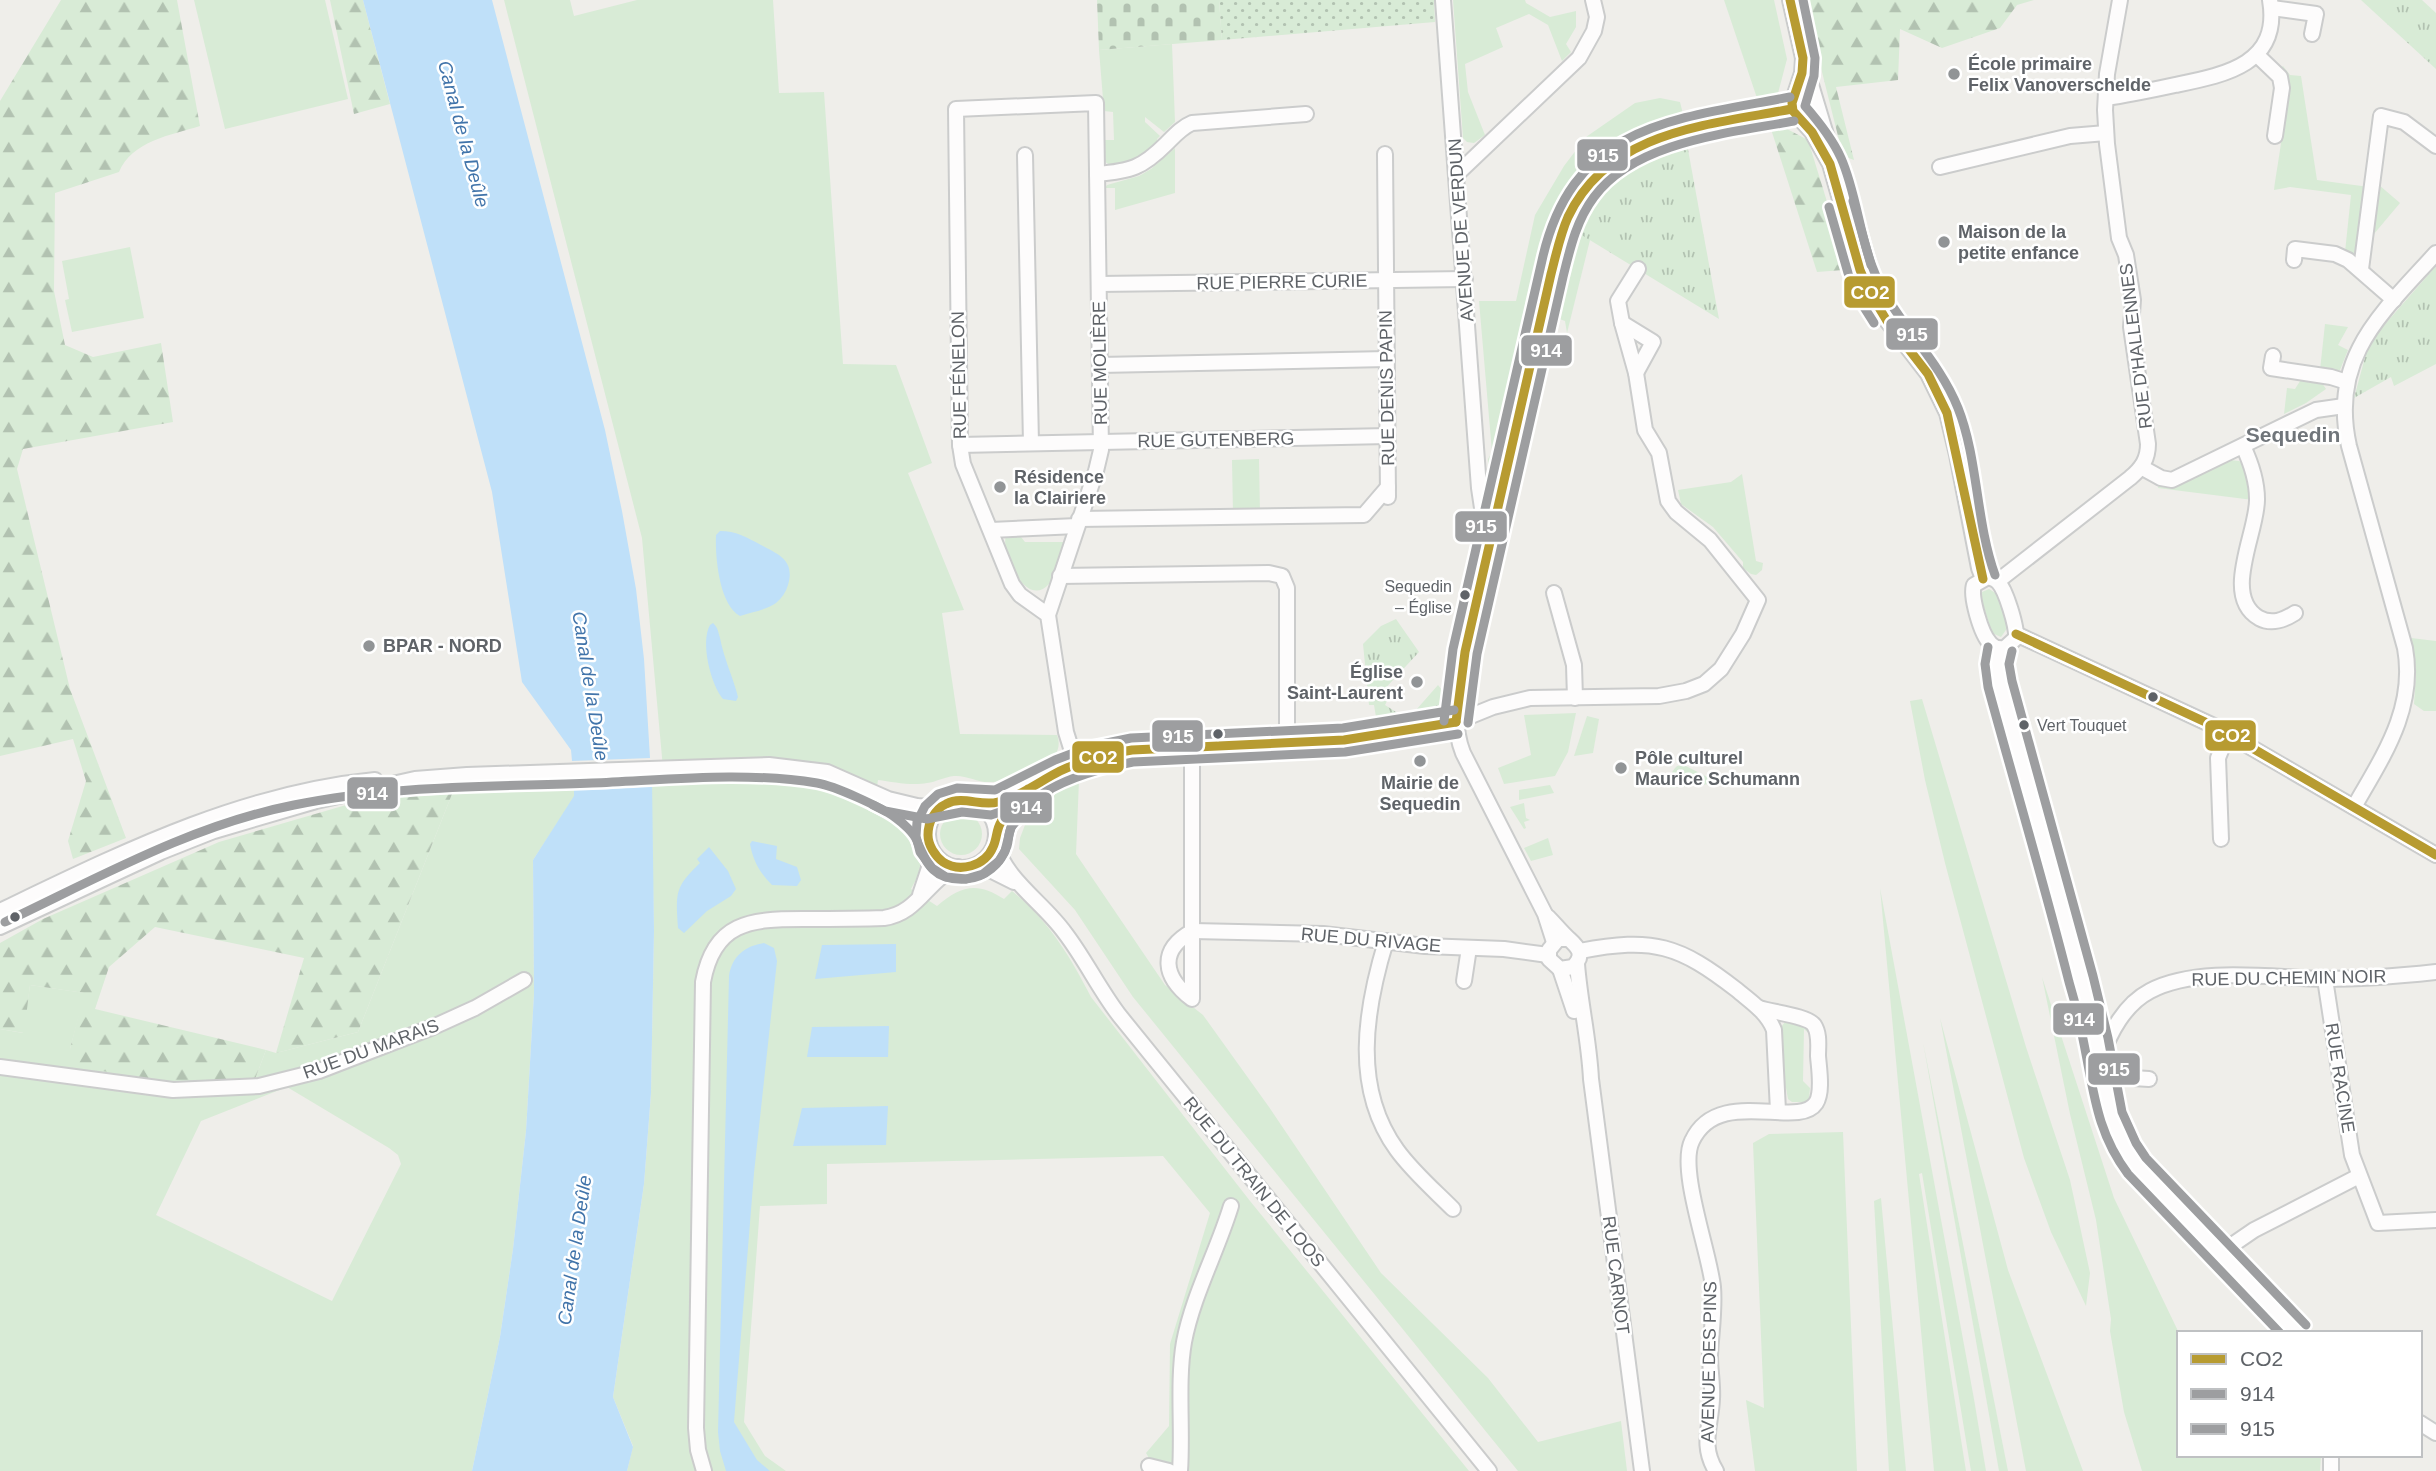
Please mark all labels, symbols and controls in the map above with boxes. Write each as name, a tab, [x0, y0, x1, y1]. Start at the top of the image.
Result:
place label: École primaire Felix Vanoverschelde	[1968, 53, 2151, 95]
water label: Canal de la Deûle	[434, 58, 493, 210]
marker: École primaire Felix Vanoverschelde	[1946, 66, 1962, 82]
street label: AVENUE DE VERDUN	[1445, 138, 1477, 322]
line badge: 915	[1576, 138, 1629, 172]
text: 915	[1587, 145, 1619, 166]
place label: Maison de la petite enfance	[1958, 222, 2079, 263]
marker: Maison de la petite enfance	[1936, 234, 1952, 250]
street label: RUE D'HALLENNES	[2116, 262, 2156, 430]
street label: RUE PIERRE CURIE	[1196, 271, 1368, 293]
line badge: CO2	[1843, 275, 1896, 309]
text: CO2	[1850, 282, 1890, 303]
street label: RUE MOLIÈRE	[1089, 301, 1111, 425]
street label: RUE DENIS PAPIN	[1376, 310, 1398, 466]
street label: RUE FÉNELON	[948, 311, 970, 439]
line badge: 915	[1885, 317, 1939, 351]
text: 915	[1896, 324, 1928, 345]
line badge: 914	[1520, 334, 1573, 367]
text: 914	[1530, 340, 1562, 361]
district label: Sequedin	[2246, 423, 2340, 446]
street label: RUE GUTENBERG	[1137, 429, 1295, 451]
place label: Résidence la Clairiere	[1014, 467, 1106, 508]
marker: Résidence la Clairiere	[992, 479, 1008, 495]
line badge: 915	[1454, 510, 1508, 543]
text: 915	[1465, 516, 1497, 537]
place label: Sequedin – Église	[1384, 578, 1452, 616]
marker: Sequedin – Église	[1458, 588, 1472, 602]
water label: Canal de la Deûle	[568, 610, 613, 762]
place label: BPAR - NORD	[383, 636, 502, 656]
marker: BPAR - NORD	[361, 638, 377, 654]
place label: Église Saint-Laurent	[1287, 661, 1403, 703]
marker: Église Saint-Laurent	[1409, 674, 1425, 690]
unlabelled marker	[2146, 690, 2160, 704]
place label: Vert Touquet	[2037, 717, 2127, 734]
marker: Vert Touquet	[2017, 718, 2031, 732]
line badge: 915	[1151, 719, 1204, 753]
line badge: CO2	[2204, 719, 2257, 752]
text: CO2	[2211, 725, 2251, 746]
text: 915	[1162, 726, 1194, 747]
unlabelled marker	[1211, 727, 1225, 741]
line badge: CO2	[1071, 740, 1125, 774]
text: CO2	[1078, 747, 1118, 768]
place label: Pôle culturel Maurice Schumann	[1635, 748, 1800, 789]
marker: Mairie de Sequedin	[1412, 753, 1428, 769]
marker: Pôle culturel Maurice Schumann	[1613, 760, 1629, 776]
place label: Mairie de Sequedin	[1379, 773, 1461, 814]
line badge: 914	[346, 776, 399, 810]
text: 914	[356, 783, 388, 804]
line badge: 914	[999, 791, 1053, 824]
text: 914	[1010, 797, 1042, 818]
unlabelled marker	[8, 910, 22, 924]
street label: RUE DU RIVAGE	[1300, 924, 1442, 956]
street label: RUE DU CHEMIN NOIR	[2191, 966, 2387, 990]
line badge: 914	[2052, 1002, 2105, 1036]
text: 914	[2063, 1009, 2095, 1030]
street label: RUE DU MARAIS	[300, 1015, 442, 1083]
street label: RUE RACINE	[2321, 1022, 2359, 1134]
line badge: 915	[2087, 1052, 2141, 1086]
text: 915	[2098, 1059, 2130, 1080]
street label: RUE DU TRAIN DE LOOS	[1179, 1093, 1329, 1271]
water label: Canal de la Deûle	[554, 1174, 595, 1326]
street label: RUE CARNOT	[1599, 1215, 1633, 1335]
street label: AVENUE DES PINS	[1698, 1281, 1720, 1443]
legend	[2177, 1331, 2422, 1457]
text: CO2	[2240, 1347, 2283, 1370]
text: 914	[2240, 1382, 2275, 1405]
text: 915	[2240, 1417, 2275, 1440]

